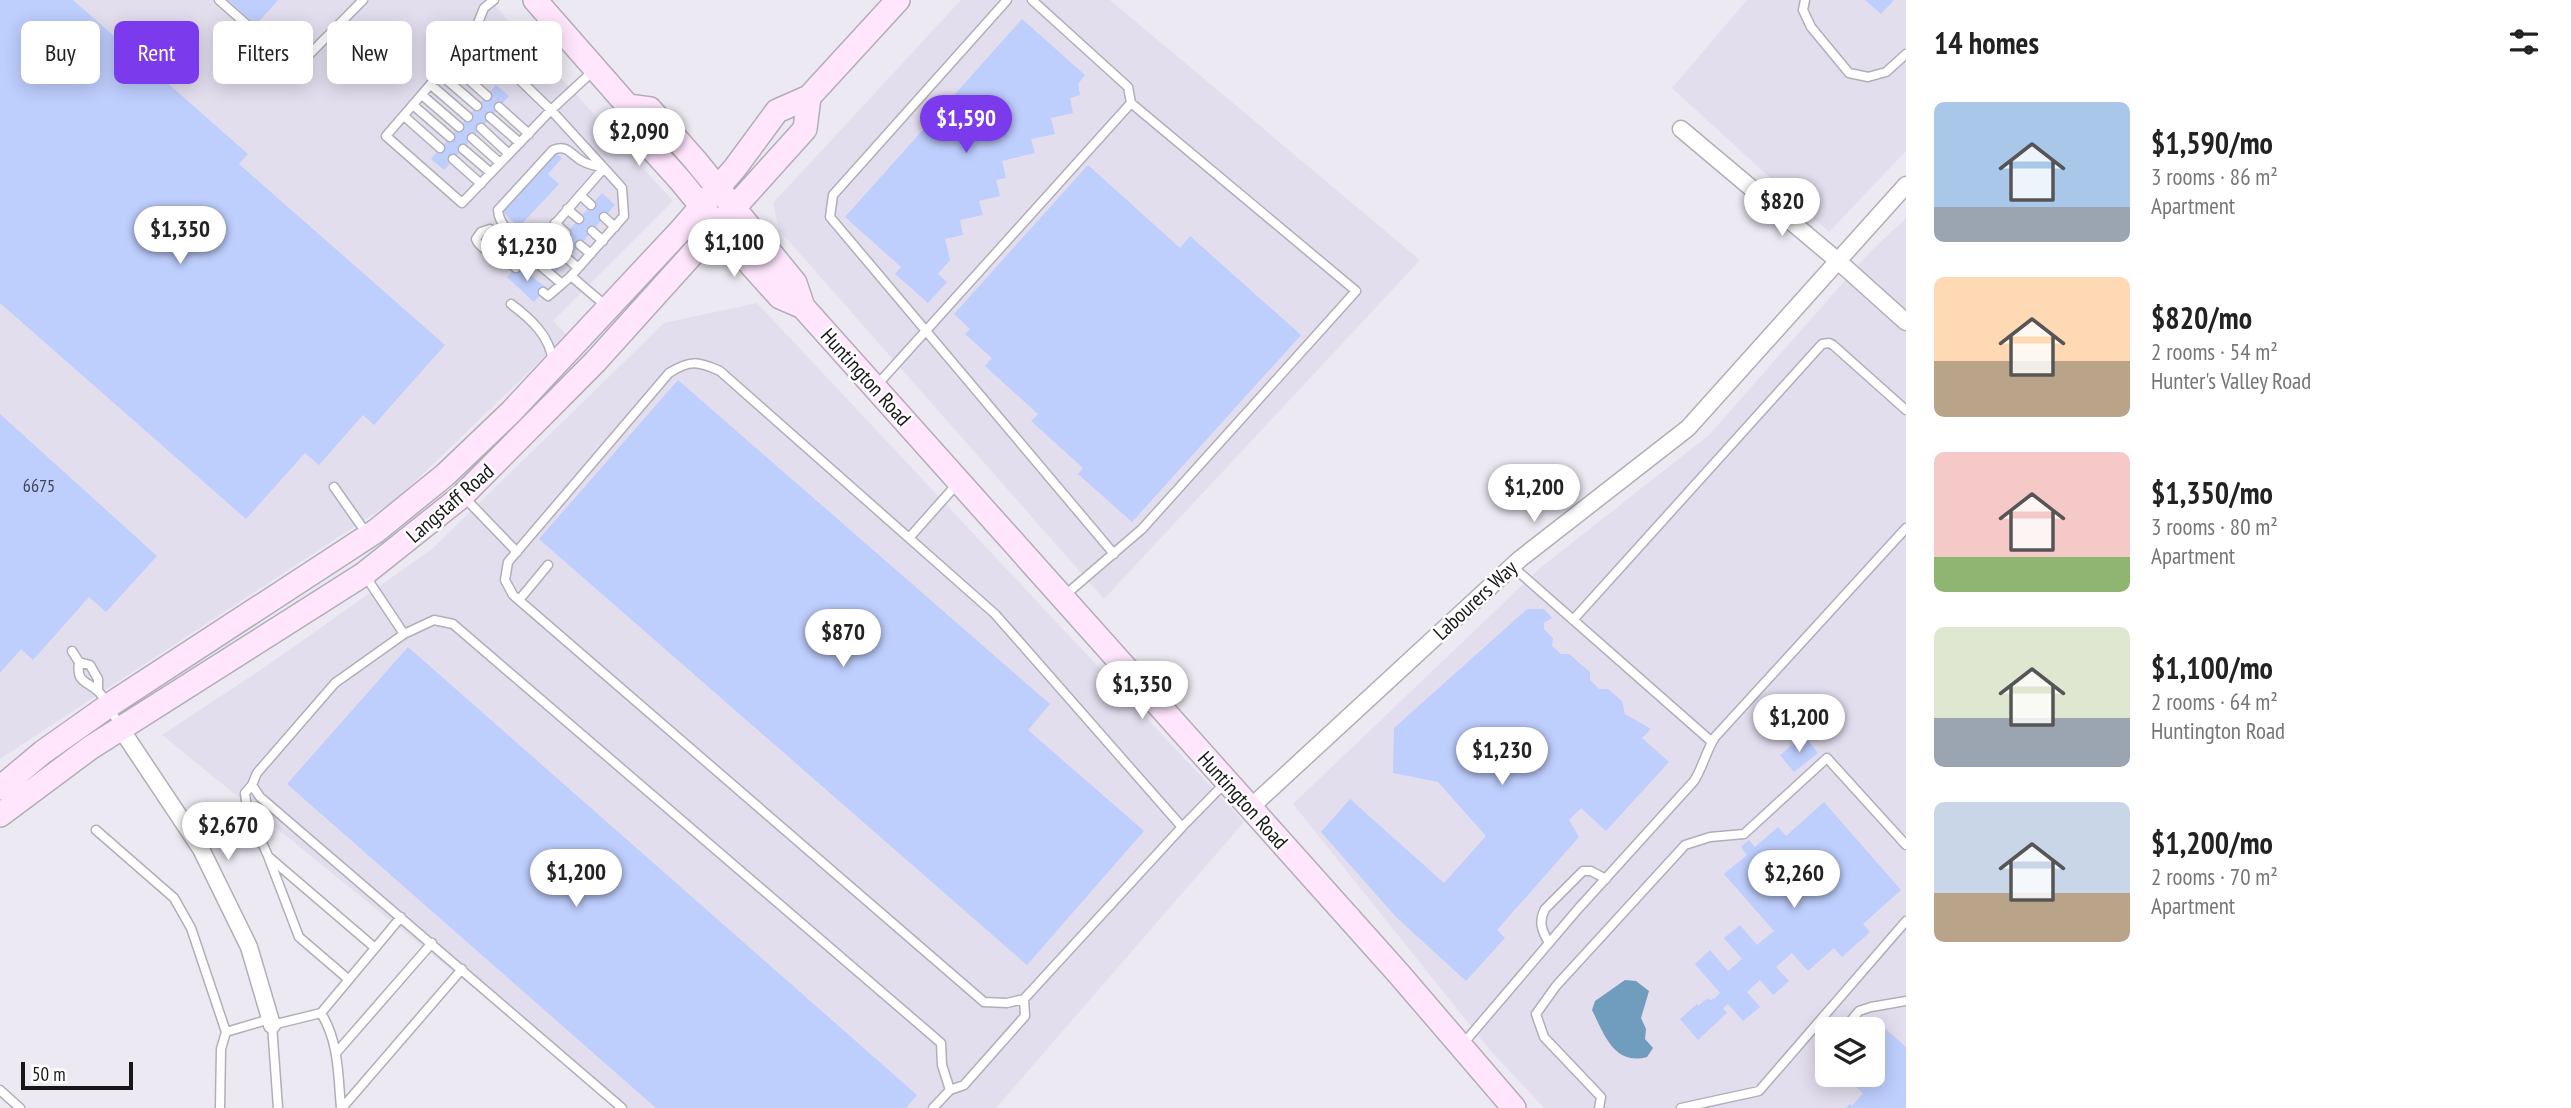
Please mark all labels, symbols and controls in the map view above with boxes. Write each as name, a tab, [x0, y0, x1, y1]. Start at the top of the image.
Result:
chip: Buy	[21, 21, 100, 84]
chip: Rent	[114, 21, 199, 84]
chip: Filters	[213, 21, 313, 84]
chip: New	[327, 21, 412, 84]
chip: Apartment	[426, 21, 562, 84]
text: 14 homes	[1934, 23, 2039, 62]
icon: filters	[2505, 23, 2543, 61]
pin: $1,590	[909, 96, 1023, 155]
text: $1,590	[936, 103, 996, 132]
pin: $2,090	[582, 108, 696, 168]
text: $2,090	[609, 116, 669, 145]
text: $1,590/mo	[2151, 123, 2273, 162]
icon: home	[1990, 130, 2074, 214]
text: 3 rooms · 86 m²	[2151, 162, 2278, 191]
pin: $820	[1741, 178, 1823, 238]
text: $820	[1760, 186, 1804, 215]
text: Apartment	[2151, 191, 2235, 220]
pin: $1,350	[123, 206, 237, 266]
text: $1,350	[150, 214, 210, 243]
pin: $1,100	[677, 219, 791, 279]
pin: $1,230	[470, 224, 584, 283]
text: $1,100	[704, 227, 764, 256]
text: $1,230	[497, 231, 557, 260]
text: $820/mo	[2151, 298, 2252, 337]
icon: home	[1990, 305, 2074, 389]
street label: Huntington Road	[815, 322, 917, 432]
text: 2 rooms · 54 m²	[2151, 337, 2278, 366]
text: Hunter's Valley Road	[2151, 366, 2311, 395]
street label: Langstaff Road	[401, 458, 499, 548]
pin: $1,200	[1477, 464, 1591, 524]
text: $1,200	[1504, 472, 1564, 501]
text: $1,350/mo	[2151, 473, 2273, 512]
house number: 6675	[23, 474, 55, 497]
icon: home	[1990, 480, 2074, 564]
text: 3 rooms · 80 m²	[2151, 512, 2278, 541]
text: Apartment	[2151, 541, 2235, 570]
street label: Labourers Way	[1427, 554, 1523, 646]
pin: $870	[802, 610, 884, 669]
text: $870	[821, 617, 865, 646]
text: $1,100/mo	[2151, 648, 2273, 687]
icon: home	[1990, 655, 2074, 739]
pin: $1,350	[1085, 662, 1199, 721]
text: $1,350	[1112, 669, 1172, 698]
text: 2 rooms · 64 m²	[2151, 687, 2278, 716]
pin: $1,200	[1742, 694, 1856, 754]
text: $1,200	[1769, 702, 1829, 731]
text: Huntington Road	[2151, 716, 2285, 745]
pin: $1,230	[1445, 728, 1559, 787]
text: $1,230	[1472, 735, 1532, 764]
street label: Huntington Road	[1192, 745, 1294, 855]
pin: $2,670	[171, 802, 285, 862]
text: $2,670	[198, 810, 258, 839]
text: $1,200/mo	[2151, 823, 2273, 862]
icon: home	[1990, 830, 2074, 914]
pin: $1,200	[519, 850, 633, 909]
pin: $2,260	[1737, 850, 1851, 910]
text: $1,200	[546, 857, 606, 886]
text: $2,260	[1764, 858, 1824, 887]
text: 2 rooms · 70 m²	[2151, 862, 2278, 891]
text: Apartment	[2151, 891, 2235, 920]
map controls	[1815, 1017, 1885, 1087]
button: layers	[1815, 1017, 1885, 1087]
scale bar	[21, 1059, 133, 1091]
text: 50 m	[32, 1062, 66, 1086]

